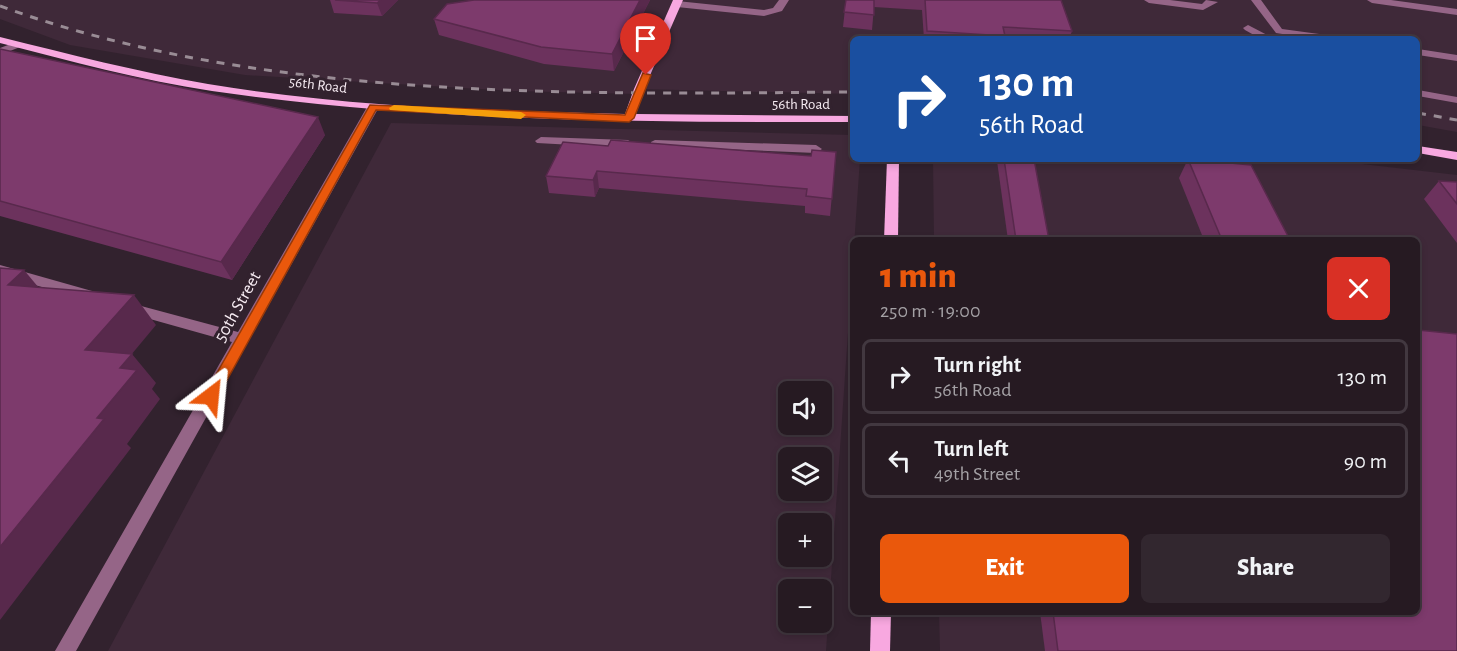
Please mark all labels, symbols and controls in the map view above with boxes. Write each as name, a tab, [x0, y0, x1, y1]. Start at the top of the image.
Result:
pin	[620, 13, 671, 75]
icon: arrive	[629, 22, 662, 55]
icon: right	[880, 60, 958, 138]
text: 130 m	[979, 62, 1074, 104]
street label: 56th Road	[288, 74, 348, 96]
street label: 56th Road	[772, 97, 830, 112]
text: 56th Road	[979, 111, 1084, 138]
button: close	[1327, 257, 1390, 320]
text: 1 min	[880, 258, 957, 294]
street label: 50th Street	[211, 269, 265, 345]
text: 250 m · 19:00	[880, 301, 980, 321]
text: Turn right	[934, 354, 1021, 376]
icon: right	[883, 360, 916, 393]
position arrow	[179, 364, 243, 428]
text: 130 m	[1338, 366, 1387, 388]
text: 56th Road	[934, 380, 1012, 400]
map controls	[778, 381, 832, 633]
button: sound	[778, 381, 832, 435]
text: Turn left	[934, 438, 1008, 460]
icon: left	[883, 444, 916, 477]
button: layers	[778, 447, 832, 501]
text: 90 m	[1344, 450, 1387, 472]
text: 49th Street	[934, 464, 1020, 484]
button: +	[778, 513, 832, 567]
button: Exit	[880, 534, 1129, 603]
button: Share	[1141, 534, 1390, 603]
button: −	[778, 579, 832, 633]

